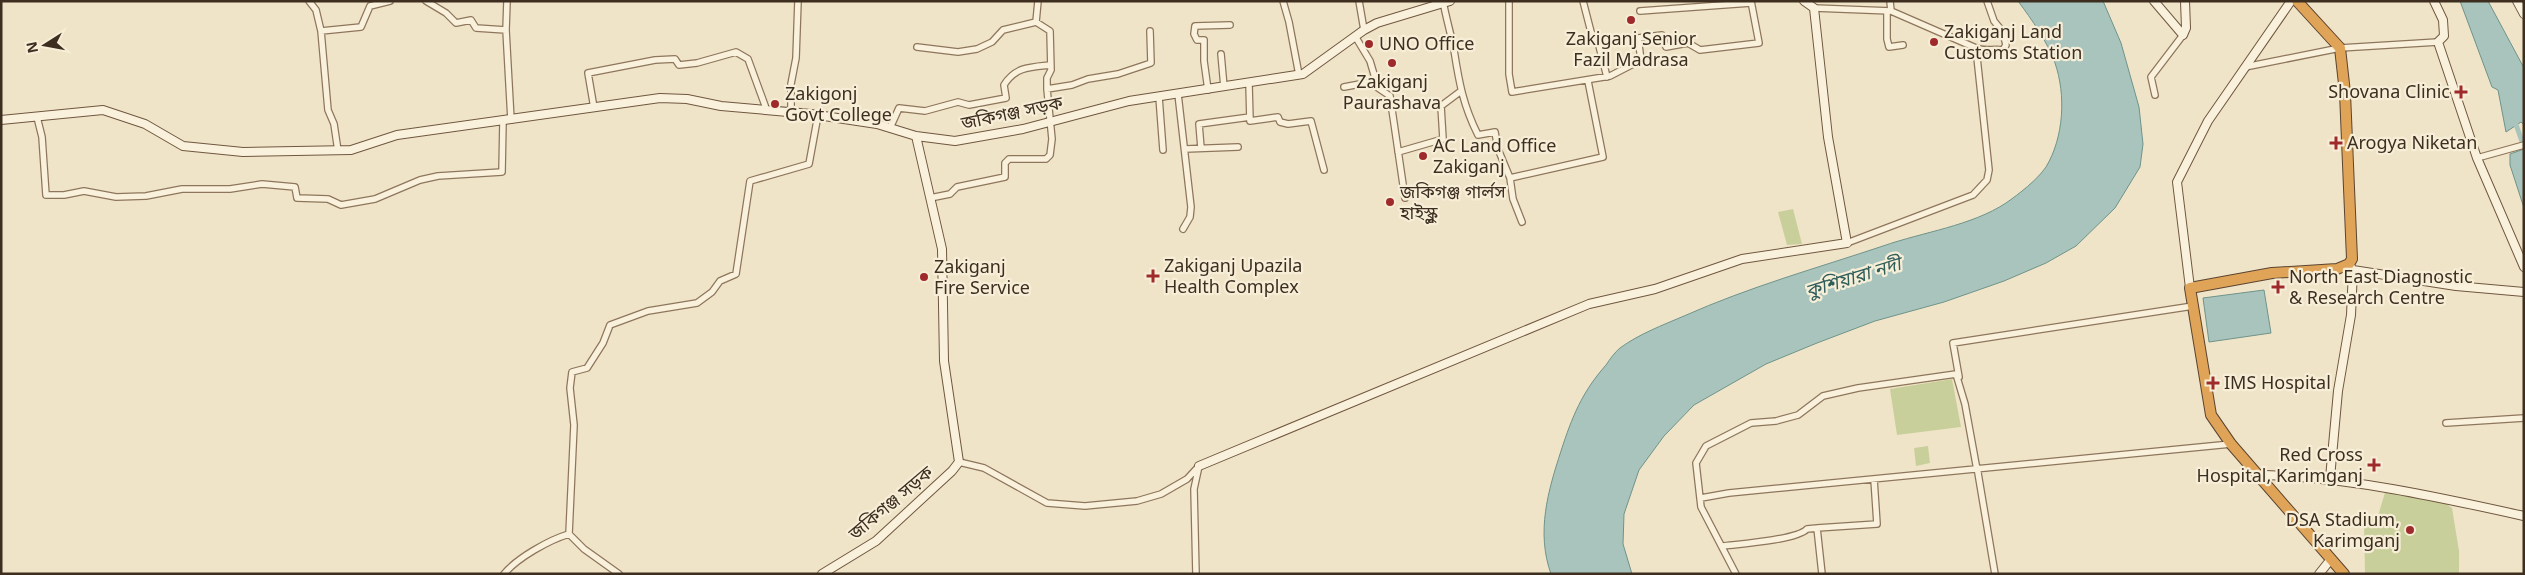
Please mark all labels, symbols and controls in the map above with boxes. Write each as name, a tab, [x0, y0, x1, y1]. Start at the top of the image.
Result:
marker: Zakiganj Senior Fazil Madrasa	[1625, 14, 1637, 26]
north arrow	[20, 20, 70, 70]
place label: Zakiganj Land Customs Station	[1944, 21, 2082, 66]
place label: Zakiganj Senior Fazil Madrasa	[1566, 28, 1697, 73]
place label: UNO Office	[1379, 33, 1474, 57]
marker: Zakiganj Land Customs Station	[1928, 36, 1940, 48]
marker: UNO Office	[1363, 38, 1375, 50]
text: N	[23, 40, 44, 55]
marker: Zakiganj Paurashava	[1386, 57, 1398, 69]
place label: Zakiganj Paurashava	[1343, 71, 1441, 116]
place label: Shovana Clinic	[2328, 81, 2450, 105]
place label: Zakigonj Govt College	[785, 83, 892, 128]
marker: Shovana Clinic	[2454, 85, 2468, 99]
street label: জকিগঞ্জ সড়ক	[958, 91, 1066, 137]
marker: Zakigonj Govt College	[769, 98, 781, 110]
place label: Arogya Niketan	[2347, 132, 2477, 156]
place label: AC Land Office Zakiganj	[1433, 135, 1556, 180]
marker: Arogya Niketan	[2329, 136, 2343, 150]
marker: AC Land Office Zakiganj	[1417, 150, 1429, 162]
place label: জকিগঞ্জ গার্লস হাইস্কুল	[1399, 181, 1506, 226]
marker: জকিগঞ্জ গার্লস হাইস্কুল	[1384, 196, 1396, 208]
water label: কুশিয়ারা নদী	[1803, 251, 1908, 306]
place label: Zakiganj Upazila Health Complex	[1164, 255, 1302, 300]
place label: Zakiganj Fire Service	[934, 256, 1030, 301]
place label: North East Diagnostic & Research Centre	[2289, 266, 2473, 311]
marker: Zakiganj Upazila Health Complex	[1146, 269, 1160, 283]
marker: Zakiganj Fire Service	[918, 271, 930, 283]
marker: North East Diagnostic & Research Centre	[2271, 280, 2285, 294]
place label: IMS Hospital	[2224, 372, 2331, 396]
marker: IMS Hospital	[2206, 376, 2220, 390]
place label: Red Cross Hospital, Karimganj	[2197, 444, 2363, 489]
marker: Red Cross Hospital, Karimganj	[2367, 458, 2381, 472]
street label: জকিগঞ্জ সড়ক	[844, 461, 939, 547]
place label: DSA Stadium, Karimganj	[2286, 509, 2400, 554]
marker: DSA Stadium, Karimganj	[2404, 524, 2416, 536]

